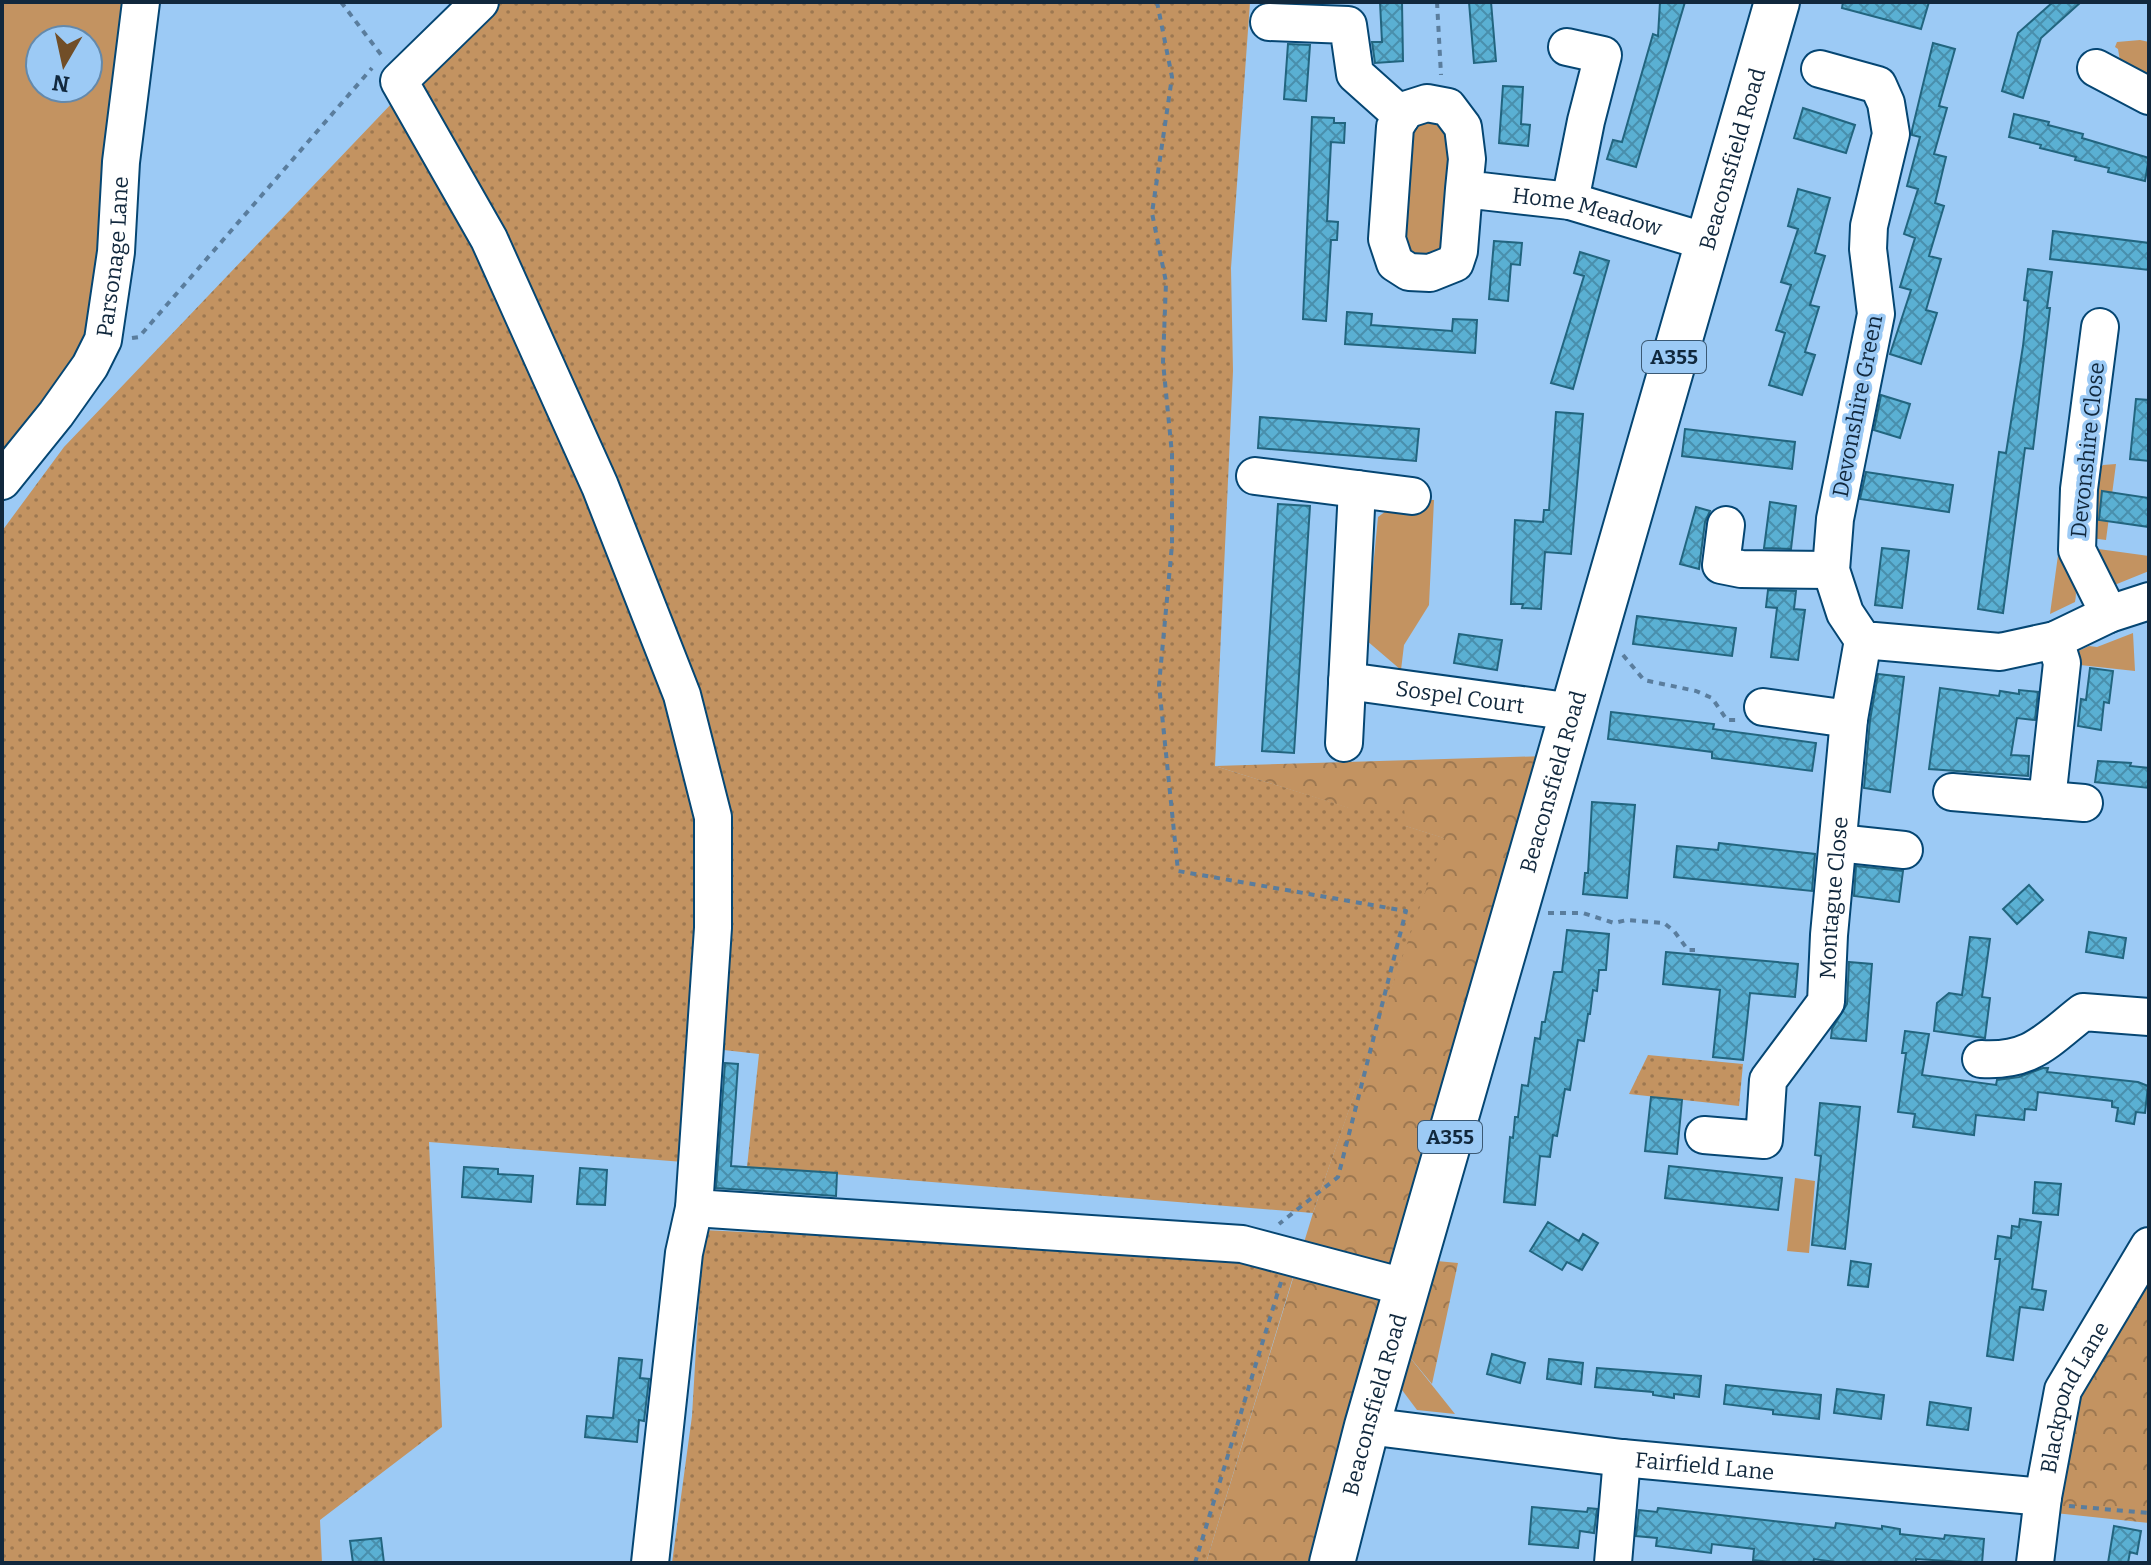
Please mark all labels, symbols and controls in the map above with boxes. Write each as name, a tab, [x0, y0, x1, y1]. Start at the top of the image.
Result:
north arrow	[24, 24, 104, 104]
street label: Beaconsfield Road	[1693, 65, 1771, 253]
text: N	[50, 69, 71, 98]
street label: Parsonage Lane	[91, 175, 134, 339]
street label: Home Meadow	[1511, 182, 1666, 242]
street label: Devonshire Green	[1827, 313, 1888, 499]
road number: A355	[1642, 341, 1706, 373]
street label: Devonshire Close	[2065, 361, 2110, 539]
street label: Sospel Court	[1394, 675, 1526, 719]
street label: Beaconsfield Road	[1514, 688, 1592, 876]
street label: Montague Close	[1814, 815, 1854, 980]
road number: A355	[1418, 1121, 1482, 1153]
street label: Beaconsfield Road	[1337, 1310, 1413, 1499]
street label: Blackpond Lane	[2035, 1317, 2115, 1476]
street label: Fairfield Lane	[1634, 1446, 1776, 1486]

